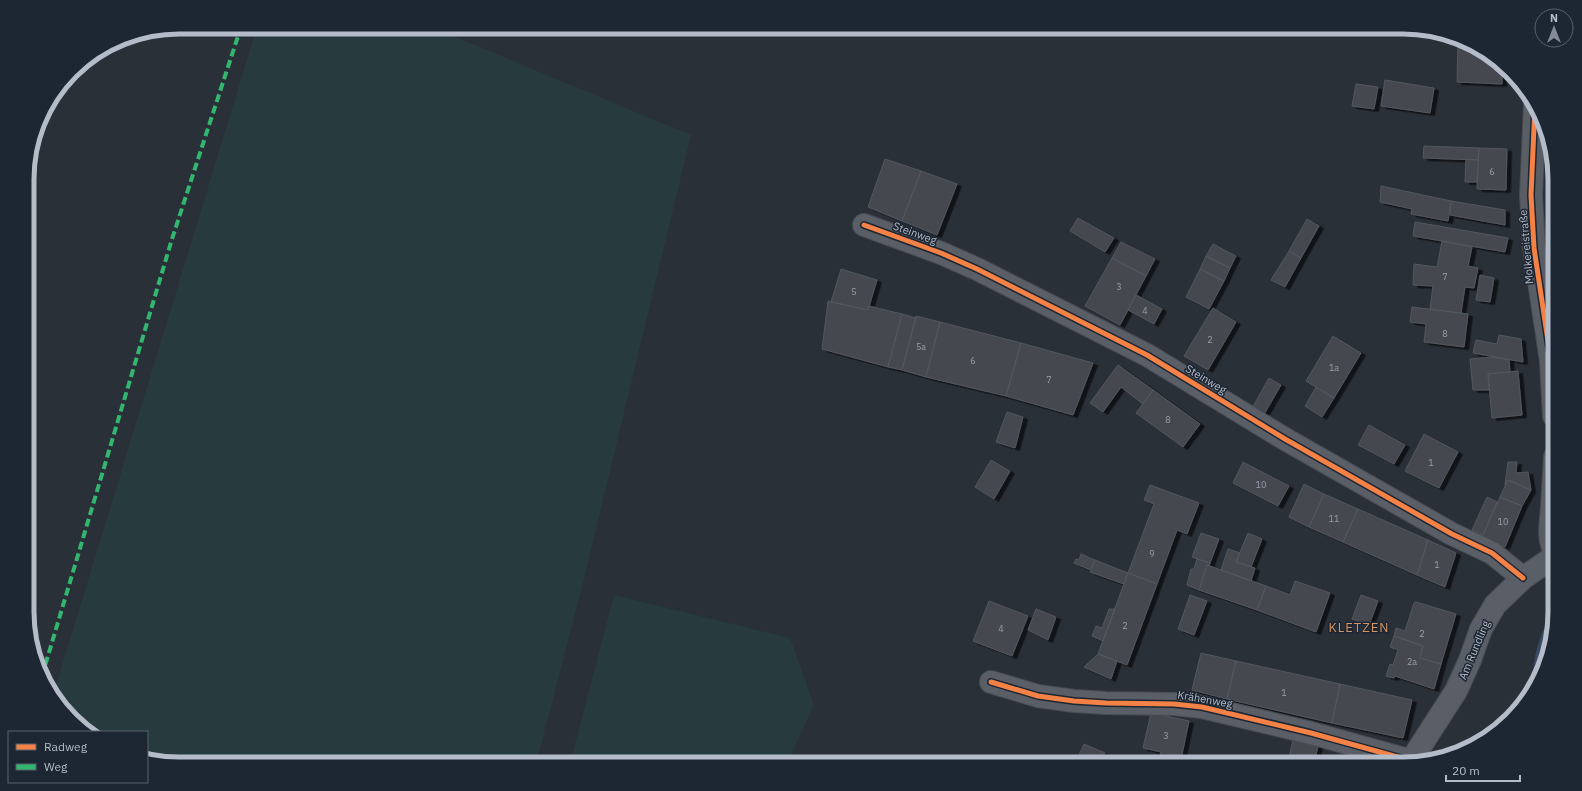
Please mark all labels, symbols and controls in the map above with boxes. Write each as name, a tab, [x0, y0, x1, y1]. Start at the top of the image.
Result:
north arrow	[1534, 8, 1574, 48]
text: N	[1550, 11, 1558, 25]
house number: 6	[1489, 166, 1495, 177]
street label: Molkereistraße	[1516, 209, 1536, 285]
street label: Steinweg	[891, 219, 939, 247]
house number: 7	[1442, 271, 1448, 282]
house number: 3	[1116, 281, 1122, 292]
house number: 5	[851, 286, 857, 297]
house number: 4	[1142, 305, 1148, 316]
house number: 8	[1442, 328, 1448, 339]
house number: 2	[1207, 334, 1213, 345]
house number: 5a	[916, 341, 926, 352]
house number: 6	[970, 355, 976, 366]
street label: Steinweg	[1183, 361, 1229, 397]
house number: 1a	[1329, 362, 1339, 373]
house number: 7	[1046, 374, 1052, 385]
house number: 8	[1165, 414, 1171, 425]
house number: 1	[1428, 457, 1434, 468]
house number: 10	[1256, 479, 1266, 490]
house number: 11	[1329, 513, 1339, 524]
house number: 10	[1498, 516, 1508, 527]
house number: 9	[1149, 548, 1155, 559]
house number: 1	[1434, 559, 1440, 570]
street label: Am Rundling	[1455, 618, 1493, 682]
district label: KLETZEN	[1328, 619, 1390, 636]
house number: 2	[1122, 620, 1128, 631]
house number: 4	[998, 623, 1004, 634]
house number: 2	[1419, 628, 1425, 639]
house number: 2a	[1407, 656, 1417, 667]
street label: Krähenweg	[1176, 687, 1234, 711]
house number: 1	[1281, 687, 1287, 698]
house number: 3	[1163, 730, 1169, 741]
legend	[8, 731, 148, 783]
text: Radweg	[44, 739, 88, 754]
scale bar	[1446, 757, 1520, 783]
text: Weg	[44, 759, 68, 774]
text: 20 m	[1452, 763, 1480, 778]

